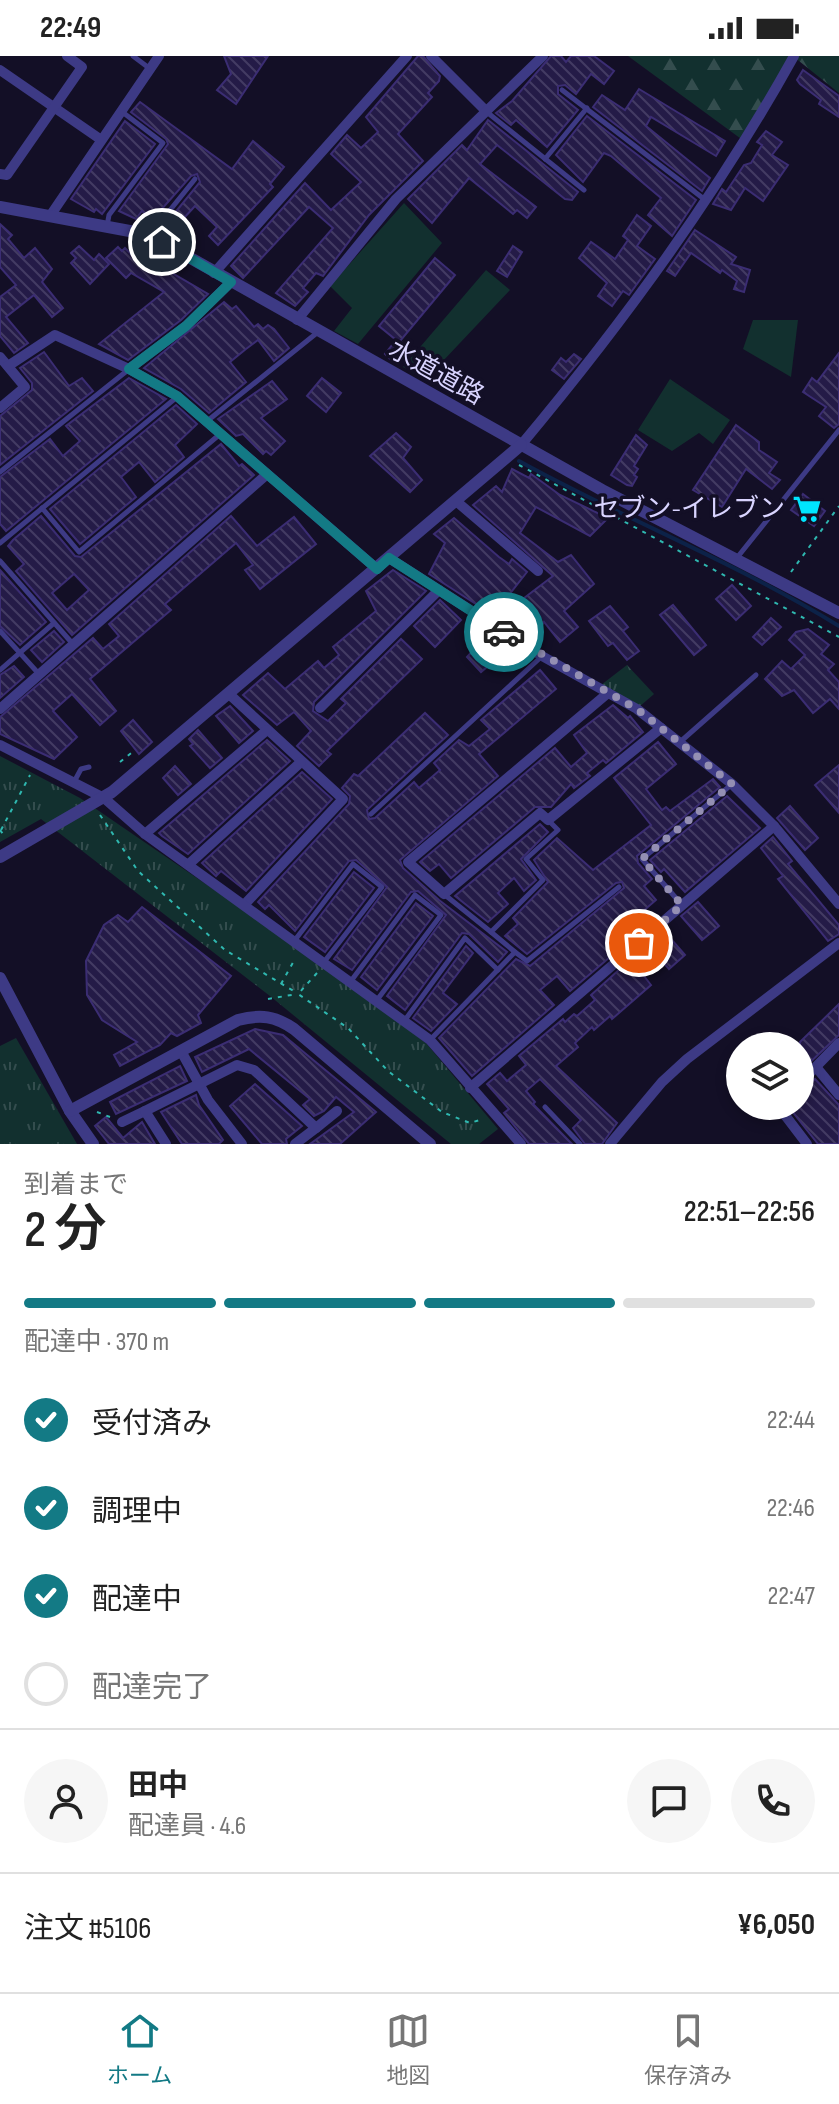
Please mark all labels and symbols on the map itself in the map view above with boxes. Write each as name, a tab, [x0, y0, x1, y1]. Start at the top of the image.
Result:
pin	[128, 208, 196, 276]
street label: 水道道路	[383, 334, 489, 412]
place label: セブン-イレブン	[593, 494, 785, 525]
supermarket icon: セブン-イレブン	[792, 494, 822, 524]
courier	[464, 592, 544, 672]
pin	[605, 909, 673, 977]

